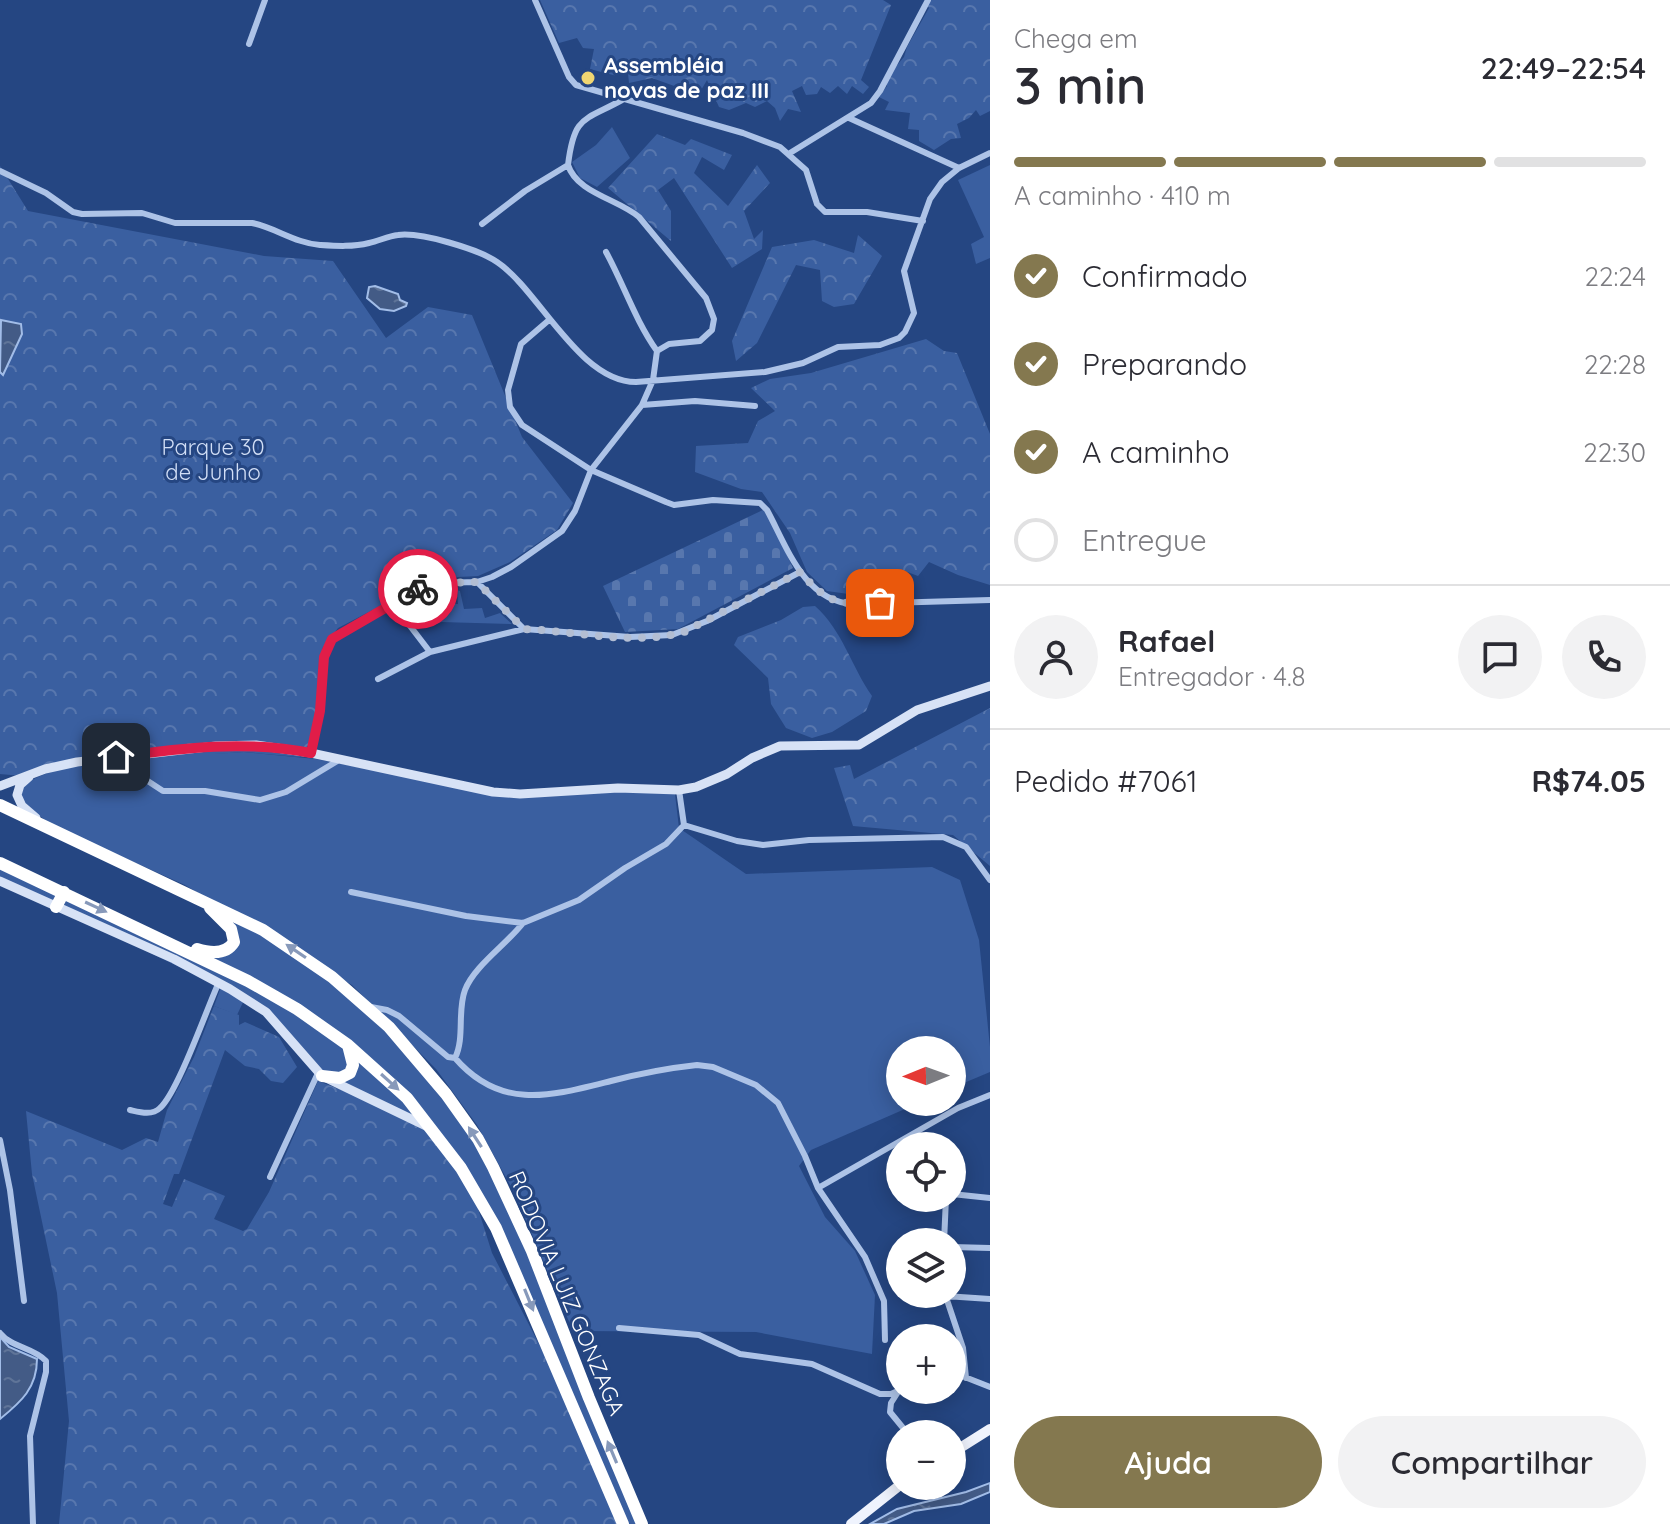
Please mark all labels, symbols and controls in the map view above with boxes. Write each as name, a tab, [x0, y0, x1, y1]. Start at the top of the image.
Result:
text: Chega em	[1014, 22, 1138, 55]
text: 22:49–22:54	[1481, 49, 1646, 87]
place label: Assembléia novas de paz III	[604, 51, 769, 104]
text: 3 min	[1014, 52, 1147, 117]
marker: Assembléia novas de paz III	[579, 69, 597, 87]
text: A caminho · 410 m	[1014, 179, 1231, 212]
icon: check	[1014, 254, 1058, 298]
text: Confirmado	[1082, 257, 1248, 295]
text: 22:24	[1585, 260, 1646, 293]
icon: check	[1014, 342, 1058, 386]
text: Preparando	[1082, 345, 1247, 383]
text: 22:28	[1584, 348, 1646, 381]
icon: check	[1014, 430, 1058, 474]
park label: Parque 30 de Junho	[161, 433, 265, 486]
text: A caminho	[1082, 433, 1230, 471]
text: 22:30	[1583, 436, 1646, 469]
text: Entregue	[1082, 521, 1207, 559]
courier	[378, 549, 458, 629]
icon: bike	[396, 567, 440, 611]
pin	[846, 569, 914, 637]
icon: bag	[858, 581, 902, 625]
button: person	[1014, 615, 1098, 699]
button: chat	[1458, 615, 1542, 699]
button: phone	[1562, 615, 1646, 699]
text: Rafael	[1118, 622, 1215, 660]
text: Entregador · 4.8	[1118, 660, 1306, 693]
pin	[82, 723, 150, 791]
icon: home	[94, 735, 138, 779]
text: Pedido #7061	[1014, 762, 1198, 800]
text: R$74.05	[1531, 762, 1646, 800]
one-way arrow	[85, 900, 108, 914]
one-way arrow	[286, 944, 307, 959]
north arrow	[886, 1036, 966, 1116]
map controls	[886, 1036, 966, 1500]
one-way arrow	[381, 1073, 400, 1091]
one-way arrow	[469, 1126, 483, 1148]
button: locate	[886, 1132, 966, 1212]
street label: RODOVIA LUIZ GONZAGA	[503, 1167, 631, 1419]
button: layers	[886, 1228, 966, 1308]
one-way arrow	[522, 1288, 535, 1312]
button: +	[886, 1324, 966, 1404]
button: Ajuda	[1014, 1416, 1322, 1508]
button: Compartilhar	[1338, 1416, 1646, 1508]
button: −	[886, 1420, 966, 1500]
one-way arrow	[605, 1440, 618, 1464]

